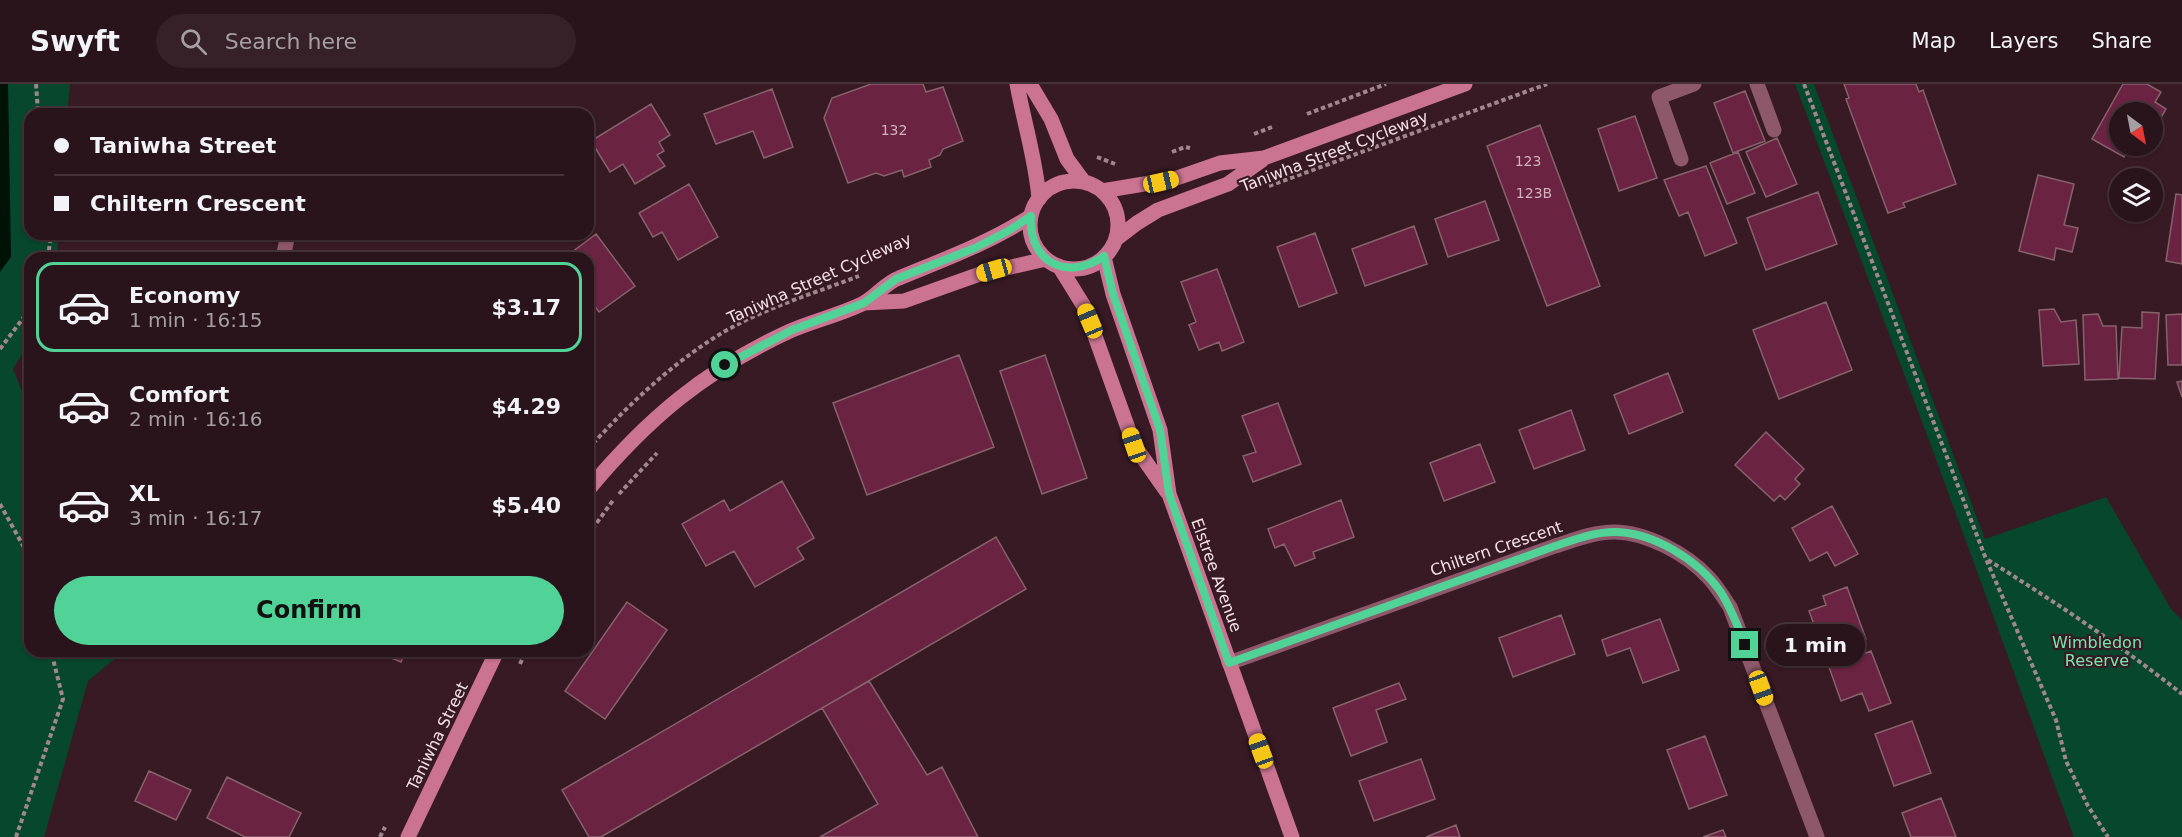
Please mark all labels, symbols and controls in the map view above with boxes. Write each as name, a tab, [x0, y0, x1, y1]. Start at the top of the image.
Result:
search box	[156, 14, 576, 68]
text: Swyft	[30, 25, 120, 58]
icon: search	[177, 25, 210, 58]
text: Search here	[225, 29, 357, 54]
text: Map	[1912, 29, 1956, 53]
text: Layers	[1989, 29, 2058, 53]
text: Share	[2091, 29, 2152, 53]
north arrow	[2109, 102, 2163, 156]
map controls	[2109, 102, 2163, 222]
street label: Taniwha Street Cycleway	[1237, 107, 1431, 196]
house number: 132	[881, 122, 907, 138]
text: Taniwha Street	[90, 133, 276, 158]
house number: 123	[1515, 153, 1541, 169]
button: layers	[2109, 168, 2163, 222]
car	[1141, 169, 1181, 195]
house number: 123B	[1516, 185, 1552, 201]
text: Chiltern Crescent	[90, 191, 306, 216]
street label: Taniwha Street Cycleway	[723, 229, 914, 328]
car	[974, 256, 1014, 284]
icon: car	[57, 280, 111, 334]
text: Economy	[129, 283, 240, 308]
text: $3.17	[491, 295, 561, 320]
car	[1075, 301, 1105, 341]
text: 1 min · 16:15	[129, 308, 263, 332]
route start	[711, 351, 738, 378]
icon: car	[57, 379, 111, 433]
text: Comfort	[129, 382, 229, 407]
text: $4.29	[491, 394, 561, 419]
text: 2 min · 16:16	[129, 407, 263, 431]
car	[1120, 425, 1148, 465]
icon: car	[57, 478, 111, 532]
text: XL	[129, 481, 160, 506]
text: $5.40	[491, 493, 561, 518]
text: 3 min · 16:17	[129, 506, 263, 530]
street label: Elstree Avenue	[1187, 516, 1246, 635]
street label: Chiltern Crescent	[1428, 517, 1565, 580]
button: Confirm	[54, 576, 564, 645]
callout: 1 min	[1766, 624, 1865, 666]
route end	[1731, 631, 1758, 658]
text: 1 min	[1784, 633, 1847, 657]
park label: Wimbledon Reserve	[2052, 633, 2142, 670]
car	[1746, 668, 1776, 708]
street label: Taniwha Street	[403, 679, 472, 794]
car	[1246, 731, 1276, 771]

